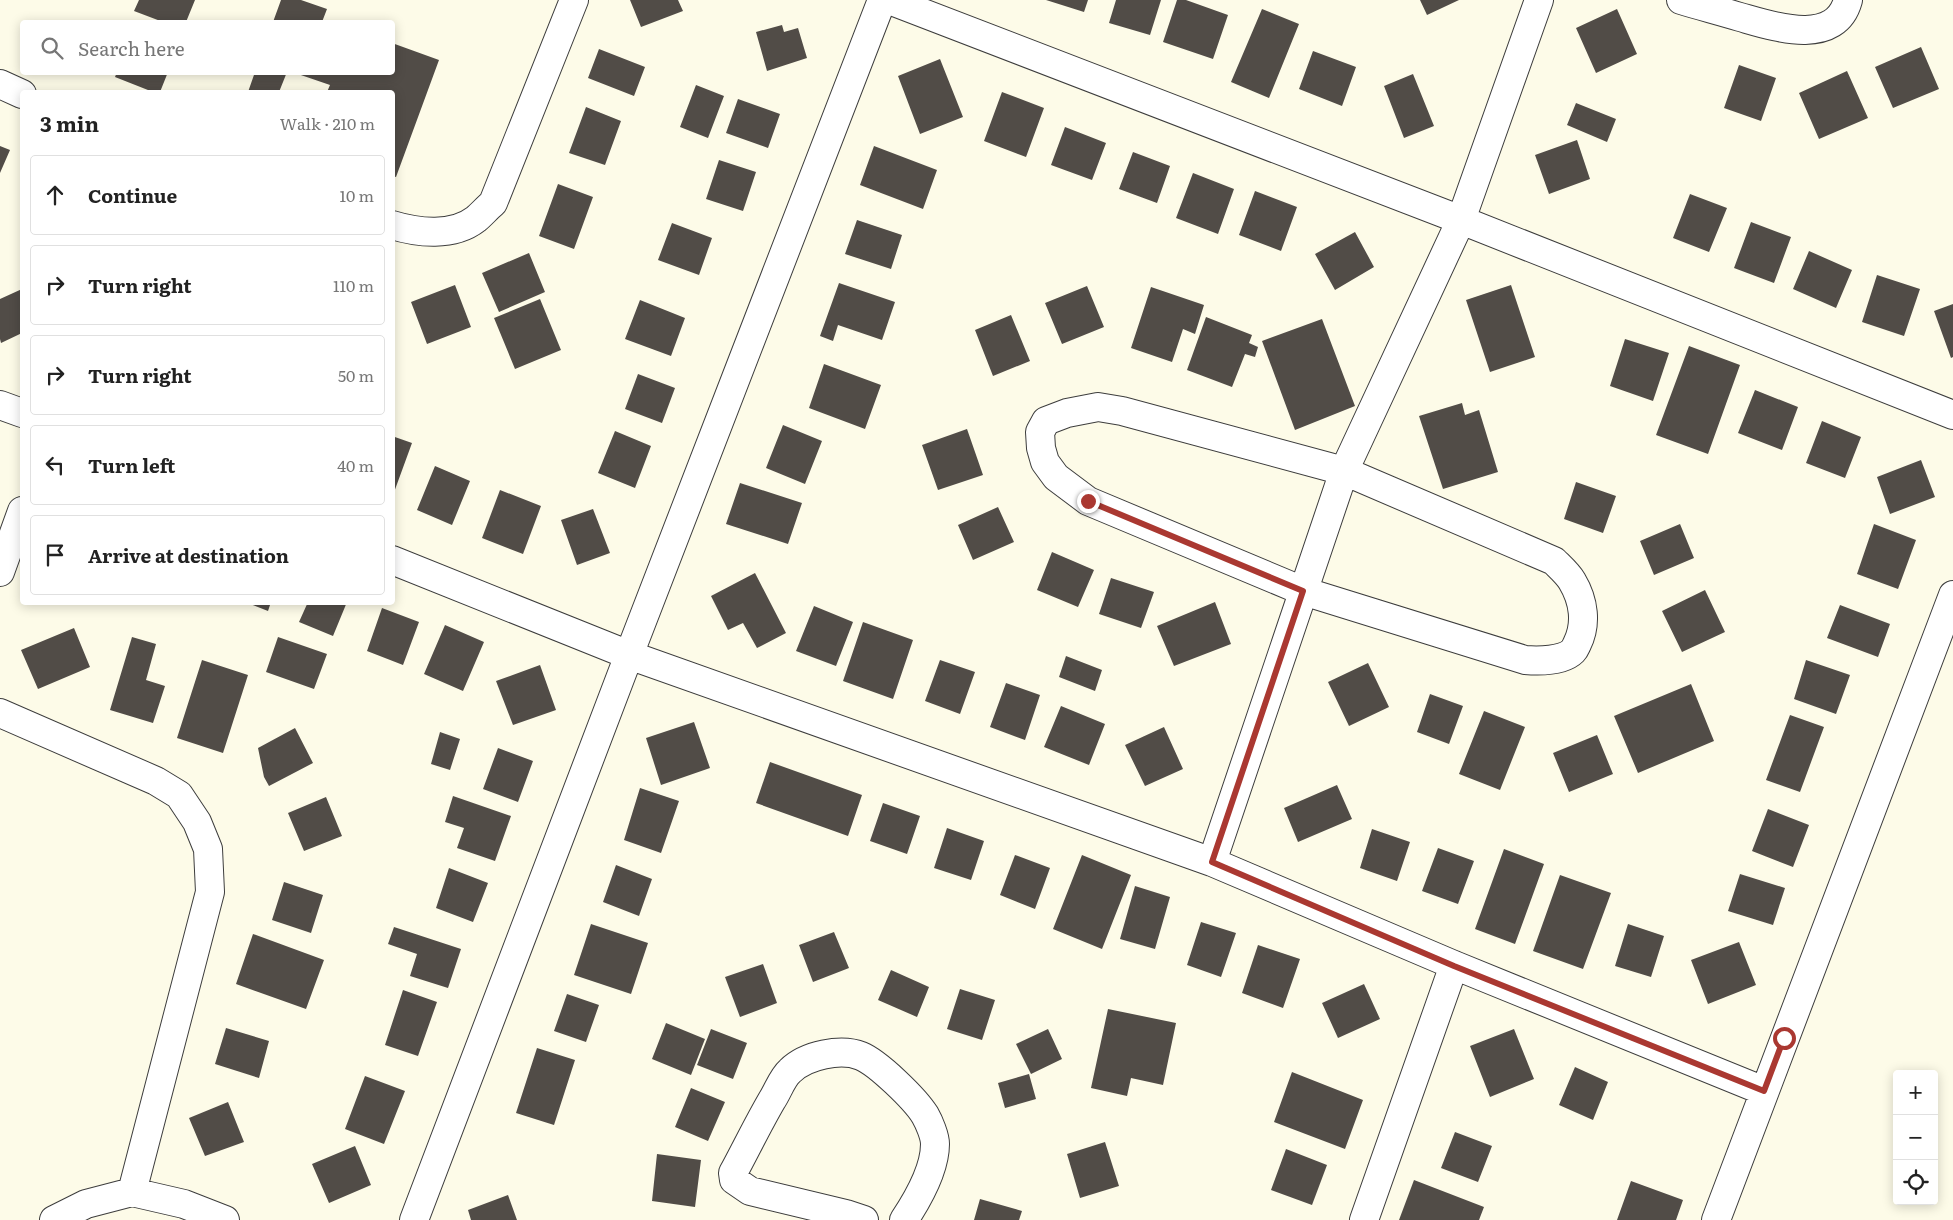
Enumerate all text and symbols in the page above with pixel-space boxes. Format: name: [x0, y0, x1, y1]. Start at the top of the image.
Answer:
search box: [20, 20, 395, 75]
icon: search: [38, 34, 66, 62]
text: Search here: [78, 34, 185, 62]
text: 3 min: [40, 107, 99, 138]
text: Walk · 210 m: [280, 111, 375, 135]
icon: ahead: [41, 181, 69, 209]
text: Continue: [88, 181, 177, 209]
text: 10 m: [340, 183, 374, 207]
icon: right: [41, 271, 69, 299]
text: Turn right: [88, 271, 192, 299]
text: 110 m: [333, 273, 374, 297]
icon: right: [41, 361, 69, 389]
text: Turn right: [88, 361, 192, 389]
text: 50 m: [338, 363, 374, 387]
icon: left: [41, 451, 69, 479]
text: Turn left: [88, 451, 175, 479]
text: 40 m: [337, 453, 374, 477]
route end: [1077, 490, 1100, 513]
icon: arrive: [41, 541, 69, 569]
text: Arrive at destination: [88, 541, 289, 569]
route start: [1773, 1027, 1796, 1050]
map controls: [1893, 1070, 1938, 1205]
button: +: [1893, 1070, 1938, 1115]
button: −: [1893, 1115, 1938, 1160]
button: locate: [1893, 1160, 1938, 1205]

